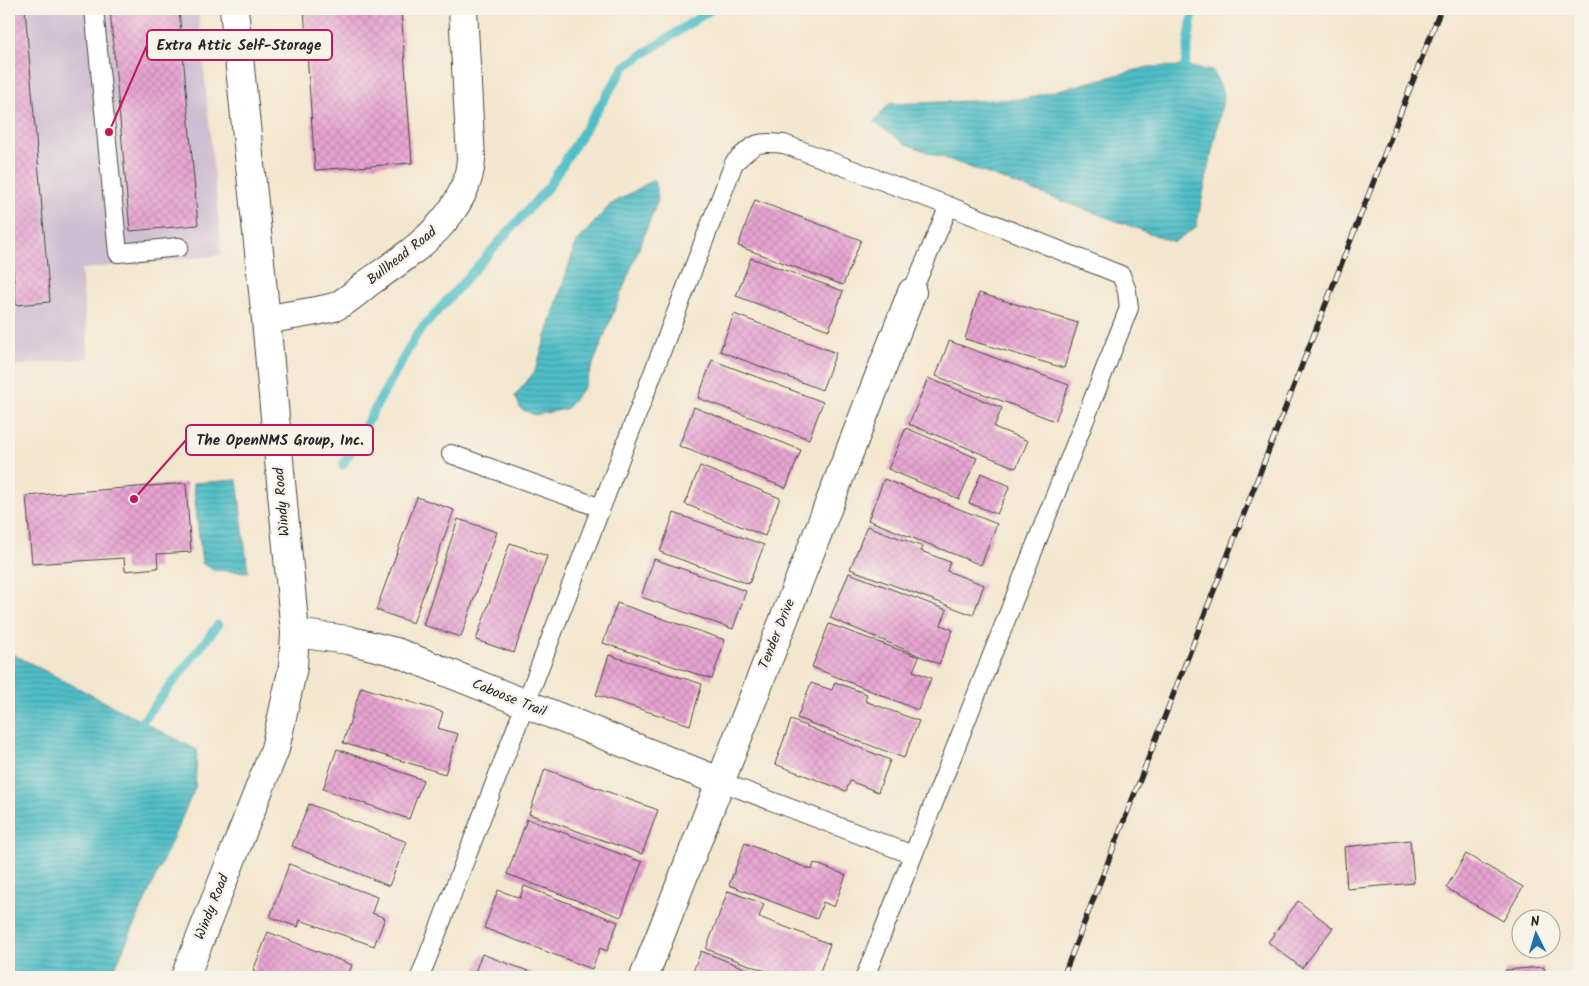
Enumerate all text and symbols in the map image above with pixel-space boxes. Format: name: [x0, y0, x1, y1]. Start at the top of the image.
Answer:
callout: Extra Attic Self-Storage: [147, 30, 332, 60]
text: Extra Attic Self-Storage: [157, 34, 322, 58]
street label: Bullhead Road: [362, 221, 442, 290]
callout: The OpenNMS Group, Inc.: [186, 425, 373, 455]
text: The OpenNMS Group, Inc.: [196, 429, 364, 453]
street label: Windy Road: [268, 466, 296, 537]
street label: Tender Drive: [753, 595, 801, 672]
street label: Caboose Trail: [469, 673, 550, 723]
street label: Windy Road: [189, 870, 235, 943]
north arrow: [1512, 908, 1562, 958]
text: N: [1530, 911, 1540, 933]

